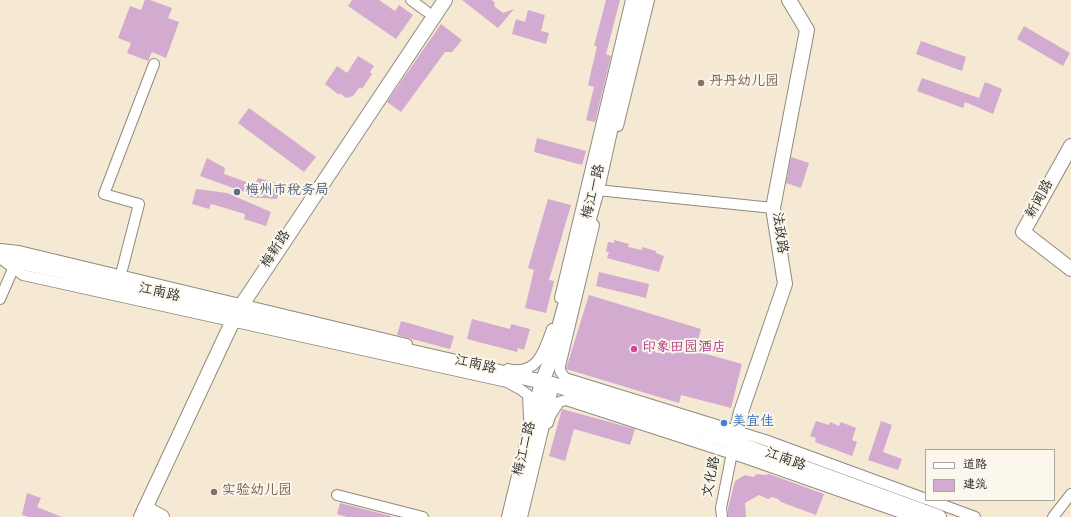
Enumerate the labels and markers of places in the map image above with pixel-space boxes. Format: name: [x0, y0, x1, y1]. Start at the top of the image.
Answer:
place label: 丹丹幼儿园: [709, 75, 779, 91]
marker: 丹丹幼儿园: [696, 78, 706, 88]
place label: 梅州市税务局: [245, 184, 329, 200]
marker: 梅州市税务局: [232, 187, 242, 197]
place label: 印象田园酒店: [642, 341, 726, 357]
marker: 印象田园酒店: [629, 344, 639, 354]
place label: 美宜佳: [732, 415, 774, 431]
marker: 美宜佳: [719, 418, 729, 428]
place label: 实验幼儿园: [222, 484, 292, 500]
marker: 实验幼儿园: [209, 487, 219, 497]

